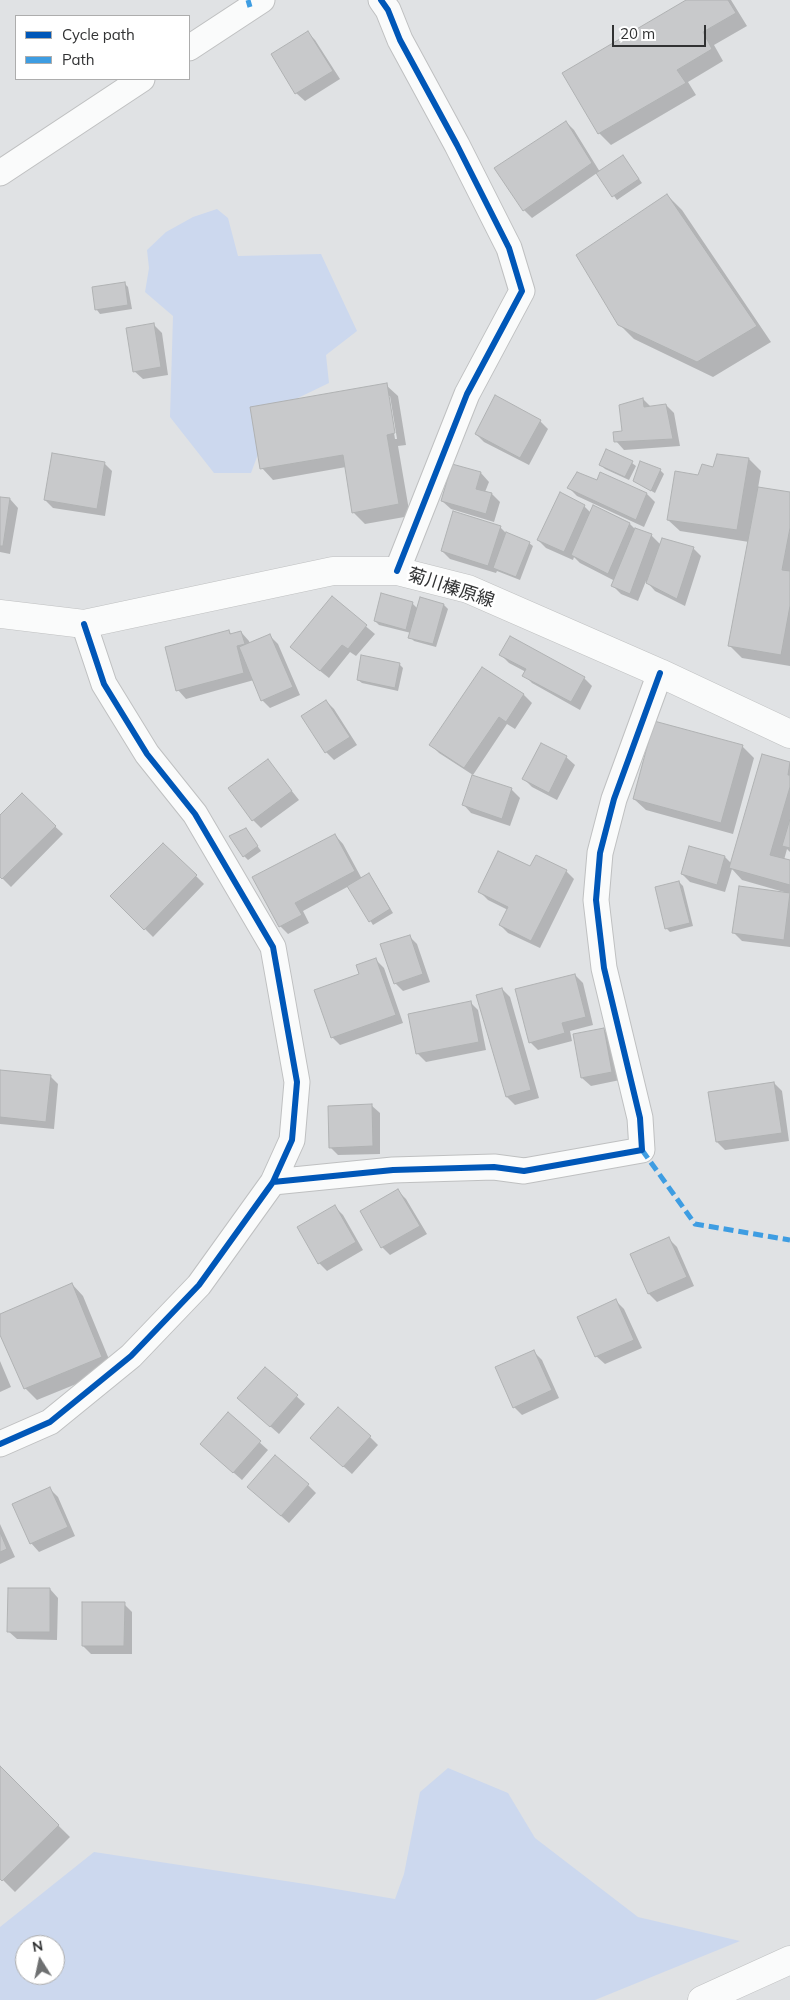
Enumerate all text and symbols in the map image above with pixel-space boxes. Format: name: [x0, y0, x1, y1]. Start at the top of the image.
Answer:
legend: [15, 15, 190, 80]
scale bar: [615, 15, 709, 47]
text: 20 m: [620, 24, 655, 43]
text: Cycle path: [62, 25, 135, 44]
text: Path: [62, 50, 94, 69]
street label: 菊川榛原線: [405, 564, 497, 612]
north arrow: [15, 1935, 65, 1985]
text: N: [31, 1936, 44, 1956]

